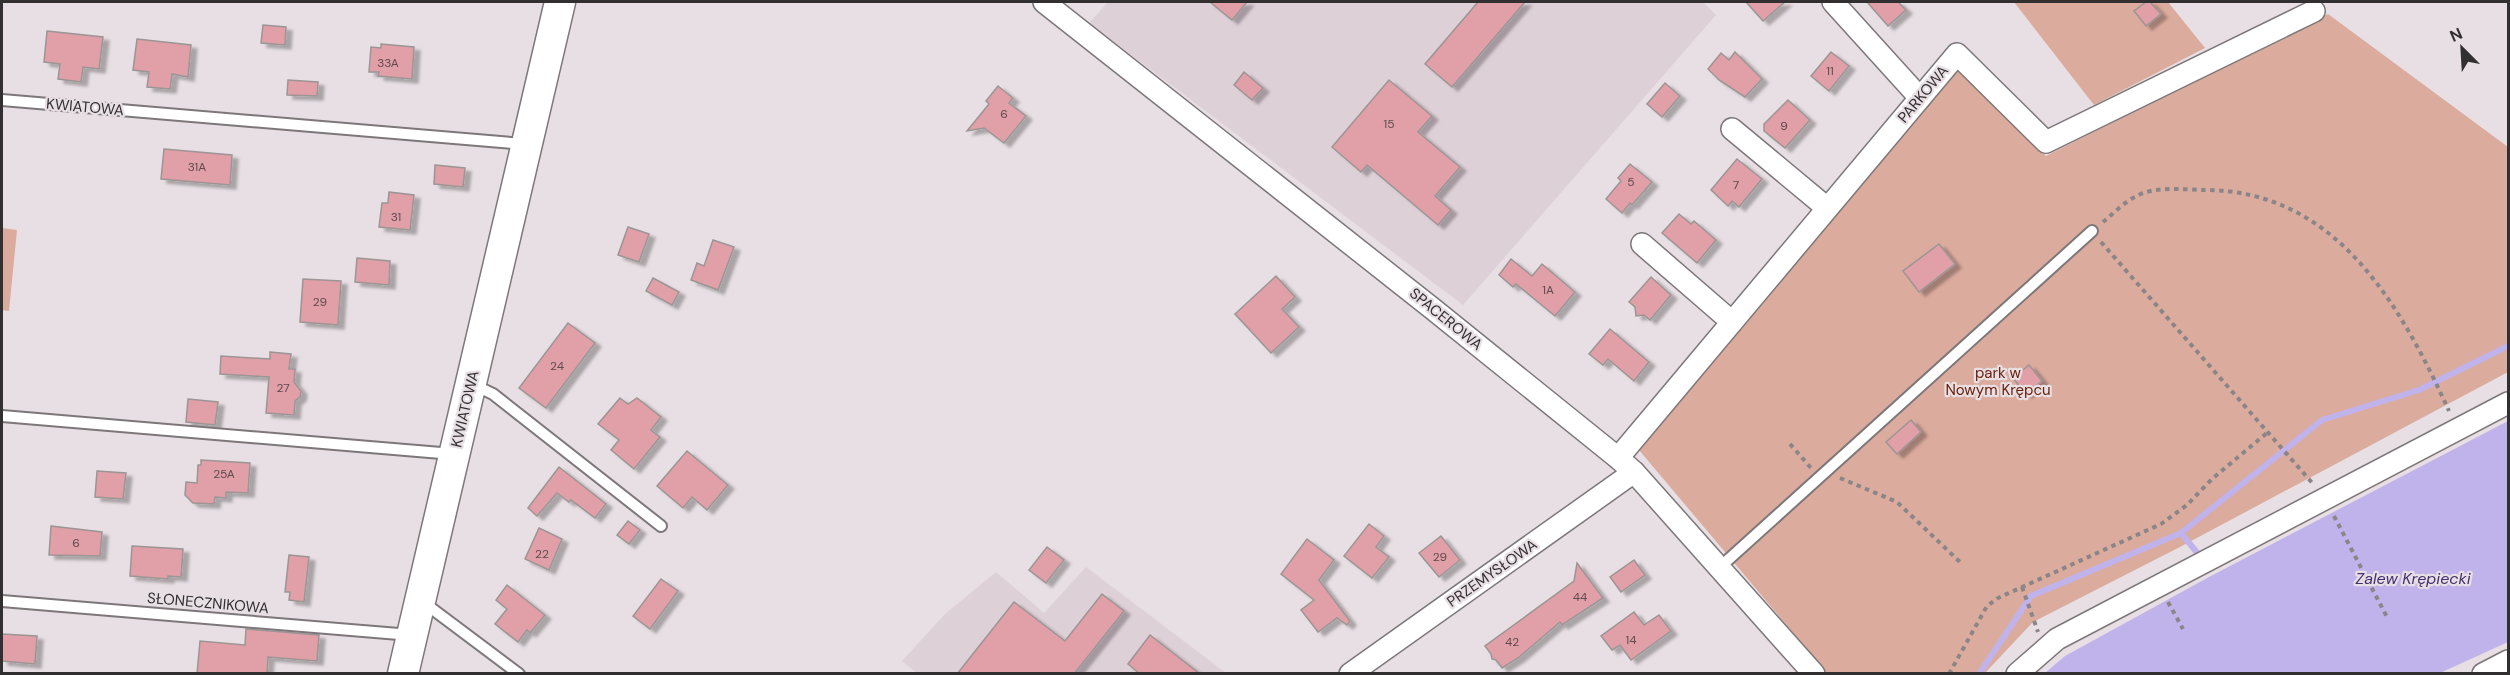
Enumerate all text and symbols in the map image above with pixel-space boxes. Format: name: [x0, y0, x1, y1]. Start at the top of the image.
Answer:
north arrow: [2432, 18, 2492, 78]
text: N: [2447, 23, 2466, 47]
house number: 33A: [377, 55, 399, 71]
street label: PARKOWA: [1893, 61, 1953, 127]
house number: 11: [1826, 63, 1834, 79]
street label: KWIATOWA: [45, 94, 125, 120]
house number: 6: [1000, 106, 1008, 122]
house number: 15: [1383, 116, 1395, 132]
house number: 9: [1780, 118, 1788, 134]
house number: 31A: [188, 159, 206, 175]
house number: 5: [1627, 174, 1635, 190]
house number: 7: [1733, 177, 1739, 193]
house number: 31: [391, 209, 401, 225]
house number: 1A: [1542, 282, 1554, 298]
street label: SPACEROWA: [1405, 283, 1487, 355]
house number: 29: [313, 294, 327, 310]
house number: 24: [550, 358, 564, 374]
park label: park w Nowym Krępcu: [1945, 363, 2051, 400]
street label: KWIATOWA: [446, 369, 484, 449]
house number: 27: [276, 380, 290, 396]
house number: 25A: [213, 466, 235, 482]
house number: 6: [72, 535, 80, 551]
street label: PRZEMYSŁOWA: [1443, 535, 1541, 611]
house number: 22: [535, 546, 549, 562]
house number: 29: [1433, 549, 1447, 565]
water label: Zalew Krępiecki: [2355, 568, 2472, 589]
street label: SŁONECZNIKOWA: [146, 588, 270, 618]
house number: 44: [1573, 589, 1587, 605]
house number: 14: [1625, 632, 1637, 648]
house number: 42: [1505, 634, 1519, 650]

